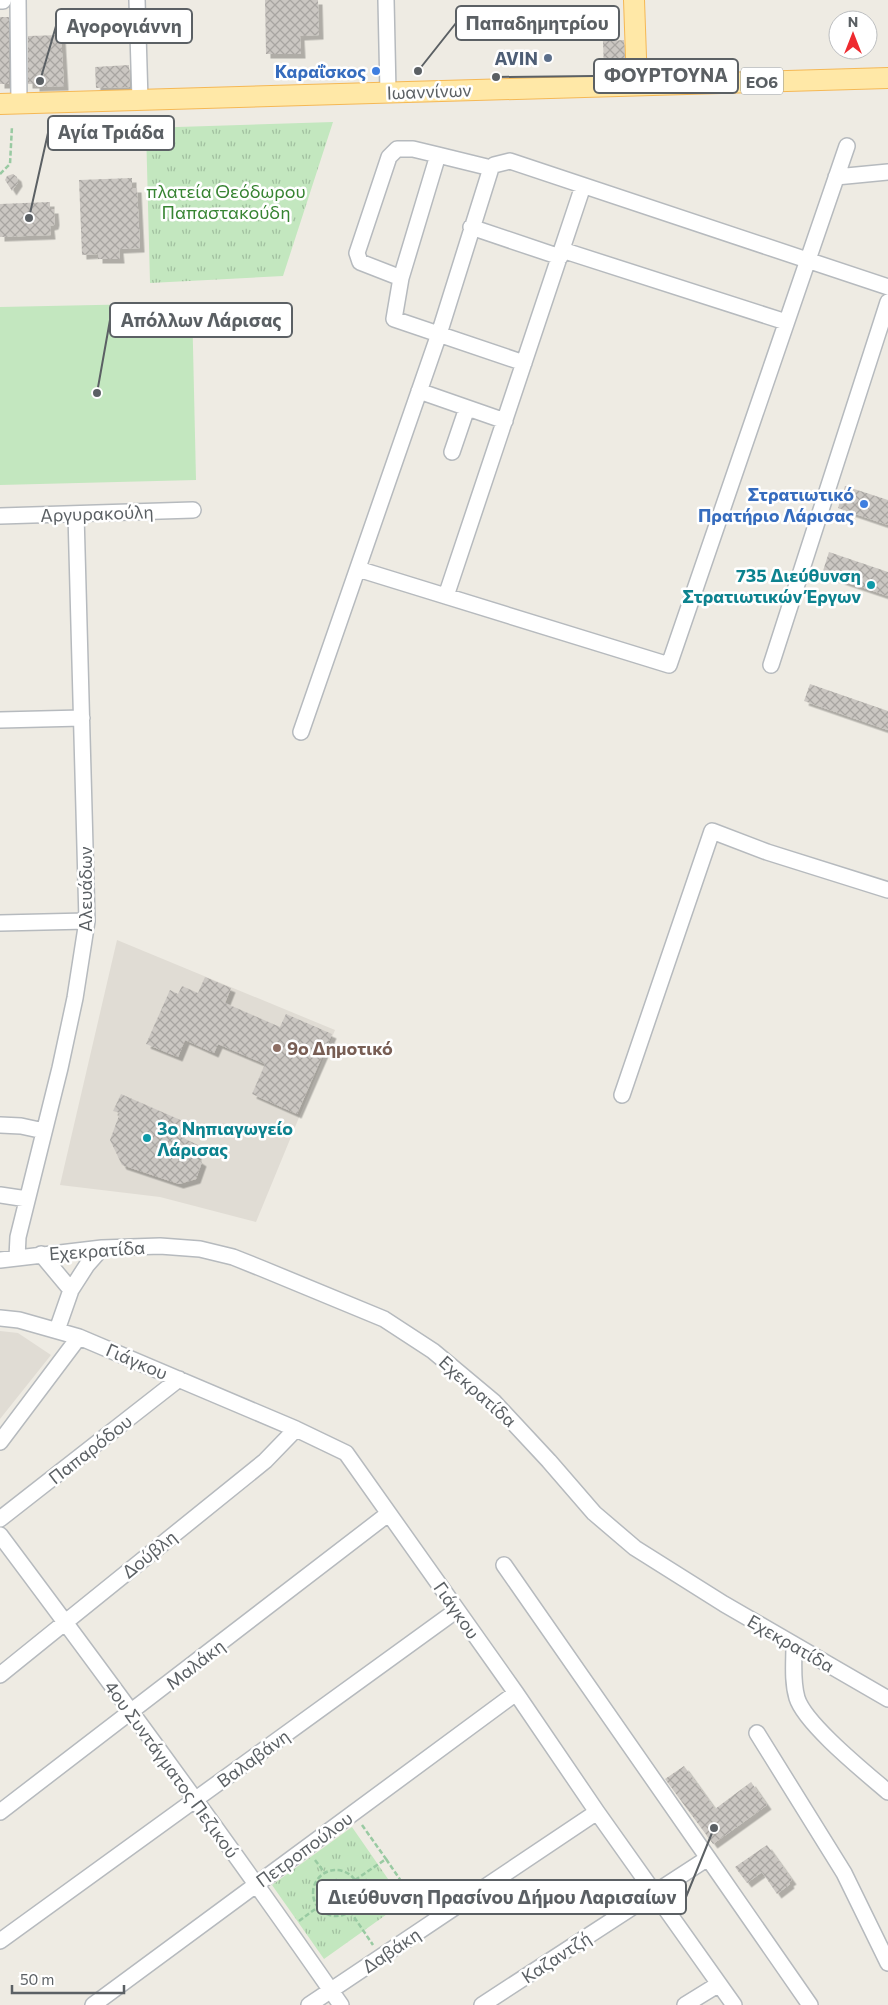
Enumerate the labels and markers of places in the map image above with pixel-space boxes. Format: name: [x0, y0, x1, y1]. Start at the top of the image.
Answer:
callout: Παπαδημητρίου: [456, 6, 619, 40]
callout: Αγορογιάννη: [56, 9, 192, 43]
place label: AVIN: [494, 47, 538, 69]
marker: AVIN: [542, 52, 554, 64]
callout: ΦΟΥΡΤΟΥΝΑ: [594, 59, 738, 93]
place label: Καραΐσκος: [275, 60, 366, 82]
marker: Καραΐσκος: [370, 65, 382, 77]
callout: Αγία Τριάδα: [48, 116, 174, 150]
callout: Απόλλων Λάρισας: [110, 303, 292, 337]
place label: Στρατιωτικό Πρατήριο Λάρισας: [698, 483, 854, 526]
marker: Στρατιωτικό Πρατήριο Λάρισας: [858, 498, 870, 510]
place label: 735 Διεύθυνση Στρατιωτικών Έργων: [682, 564, 861, 607]
marker: 735 Διεύθυνση Στρατιωτικών Έργων: [865, 579, 877, 591]
place label: 9ο Δημοτικό: [287, 1037, 393, 1059]
marker: 9ο Δημοτικό: [271, 1042, 283, 1054]
place label: 3o Νηπιαγωγείο Λάρισας: [157, 1117, 293, 1160]
marker: 3o Νηπιαγωγείο Λάρισας: [141, 1132, 153, 1144]
callout: Διεύθυνση Πρασίνου Δήμου Λαρισαίων: [317, 1880, 686, 1914]

